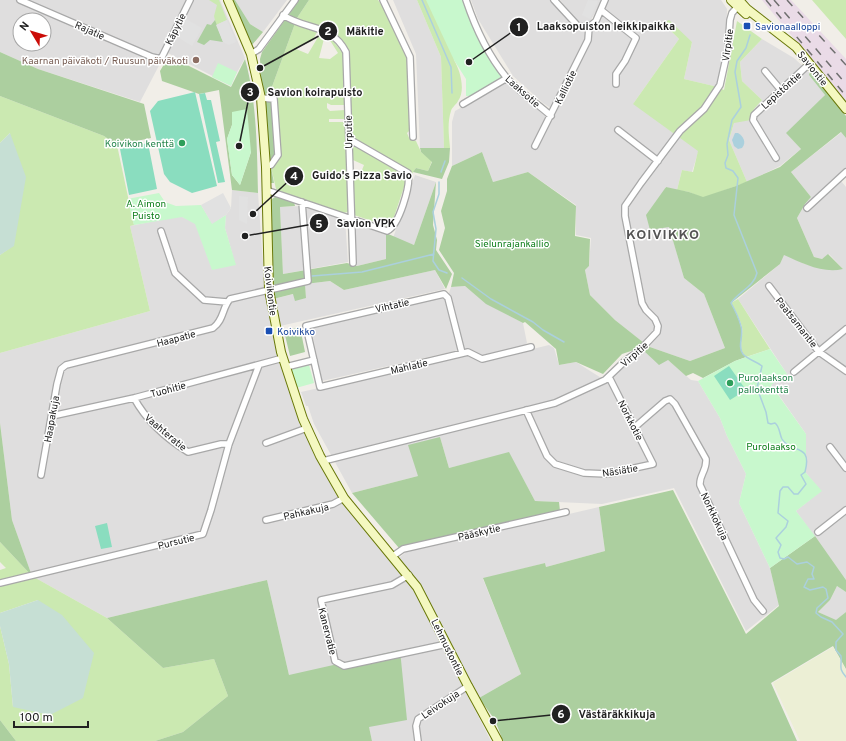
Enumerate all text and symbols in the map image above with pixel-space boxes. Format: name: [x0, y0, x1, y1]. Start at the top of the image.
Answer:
street label: Käpytie: [163, 11, 190, 48]
north arrow: [12, 12, 52, 52]
callout: Laaksopuiston leikkipaikka: [509, 15, 684, 38]
text: N: [17, 19, 33, 34]
street label: Rajatie: [72, 19, 106, 44]
callout: Mäkitie: [318, 20, 391, 43]
text: 1: [517, 20, 521, 36]
text: Laaksopuiston leikkipaikka: [537, 20, 675, 34]
marker: Savionaalloppi: [742, 21, 752, 31]
place label: Savionaalloppi: [755, 21, 820, 34]
text: 2: [324, 24, 332, 40]
text: Mäkitie: [346, 25, 384, 39]
street label: Virpitie: [720, 28, 737, 62]
street label: Saviontie: [794, 49, 830, 89]
place label: Kaarnan päiväkoti / Ruusun päiväkoti: [22, 55, 188, 68]
marker: Kaarnan päiväkoti / Ruusun päiväkoti: [191, 55, 201, 65]
street label: Kalliotie: [553, 68, 580, 107]
street label: Lepistöntie: [759, 69, 805, 113]
street label: Laaksotie: [502, 73, 542, 111]
callout: Savion koirapuisto: [240, 80, 371, 103]
text: 3: [246, 85, 254, 101]
text: Savion koirapuisto: [267, 86, 363, 100]
street label: Urputie: [343, 115, 356, 149]
place label: Koivikon kenttä: [105, 138, 174, 151]
marker: Koivikon kenttä: [177, 138, 187, 148]
callout: Guido's Pizza Savio: [284, 164, 419, 187]
text: 4: [290, 169, 298, 185]
text: Guido's Pizza Savio: [312, 169, 412, 183]
park label: A. Aimon Puisto: [126, 198, 166, 223]
callout: Savion VPK: [309, 212, 404, 235]
text: 5: [315, 217, 323, 233]
text: Savion VPK: [336, 217, 396, 231]
district label: KOIVIKKO: [626, 227, 700, 244]
park label: Sielunrajankallio: [475, 238, 550, 251]
street label: Koivikontie: [260, 266, 279, 317]
street label: Paatsamantie: [772, 295, 820, 351]
street label: Vihtatie: [374, 296, 411, 317]
marker: Koivikko: [264, 326, 274, 336]
place label: Koivikko: [277, 326, 315, 339]
street label: Haapatie: [155, 328, 197, 351]
street label: Virpitie: [618, 340, 652, 371]
street label: Mahlatie: [389, 357, 429, 378]
place label: Purolaakson pallokenttä: [738, 372, 793, 397]
marker: Purolaakson pallokenttä: [725, 378, 735, 388]
street label: Tuohitie: [149, 379, 188, 401]
street label: Haapakuja: [42, 395, 63, 444]
street label: Norkkotie: [614, 398, 645, 443]
street label: Vaahteratie: [141, 412, 189, 455]
park label: Purolaakso: [746, 441, 796, 454]
street label: Näsiätie: [601, 462, 639, 481]
street label: Norkkokuja: [697, 491, 730, 543]
street label: Pahkakuja: [282, 501, 330, 524]
street label: Pääskytie: [457, 522, 502, 545]
street label: Pursutie: [157, 532, 196, 553]
street label: Kanervatie: [314, 606, 339, 657]
street label: Lehmustontie: [427, 617, 466, 678]
street label: Leivokuja: [419, 688, 462, 723]
callout: Västäräkkikuja: [551, 702, 664, 725]
scale bar: [14, 703, 88, 729]
text: 6: [557, 707, 565, 723]
text: Västäräkkikuja: [578, 708, 656, 722]
text: 100 m: [20, 710, 53, 726]

